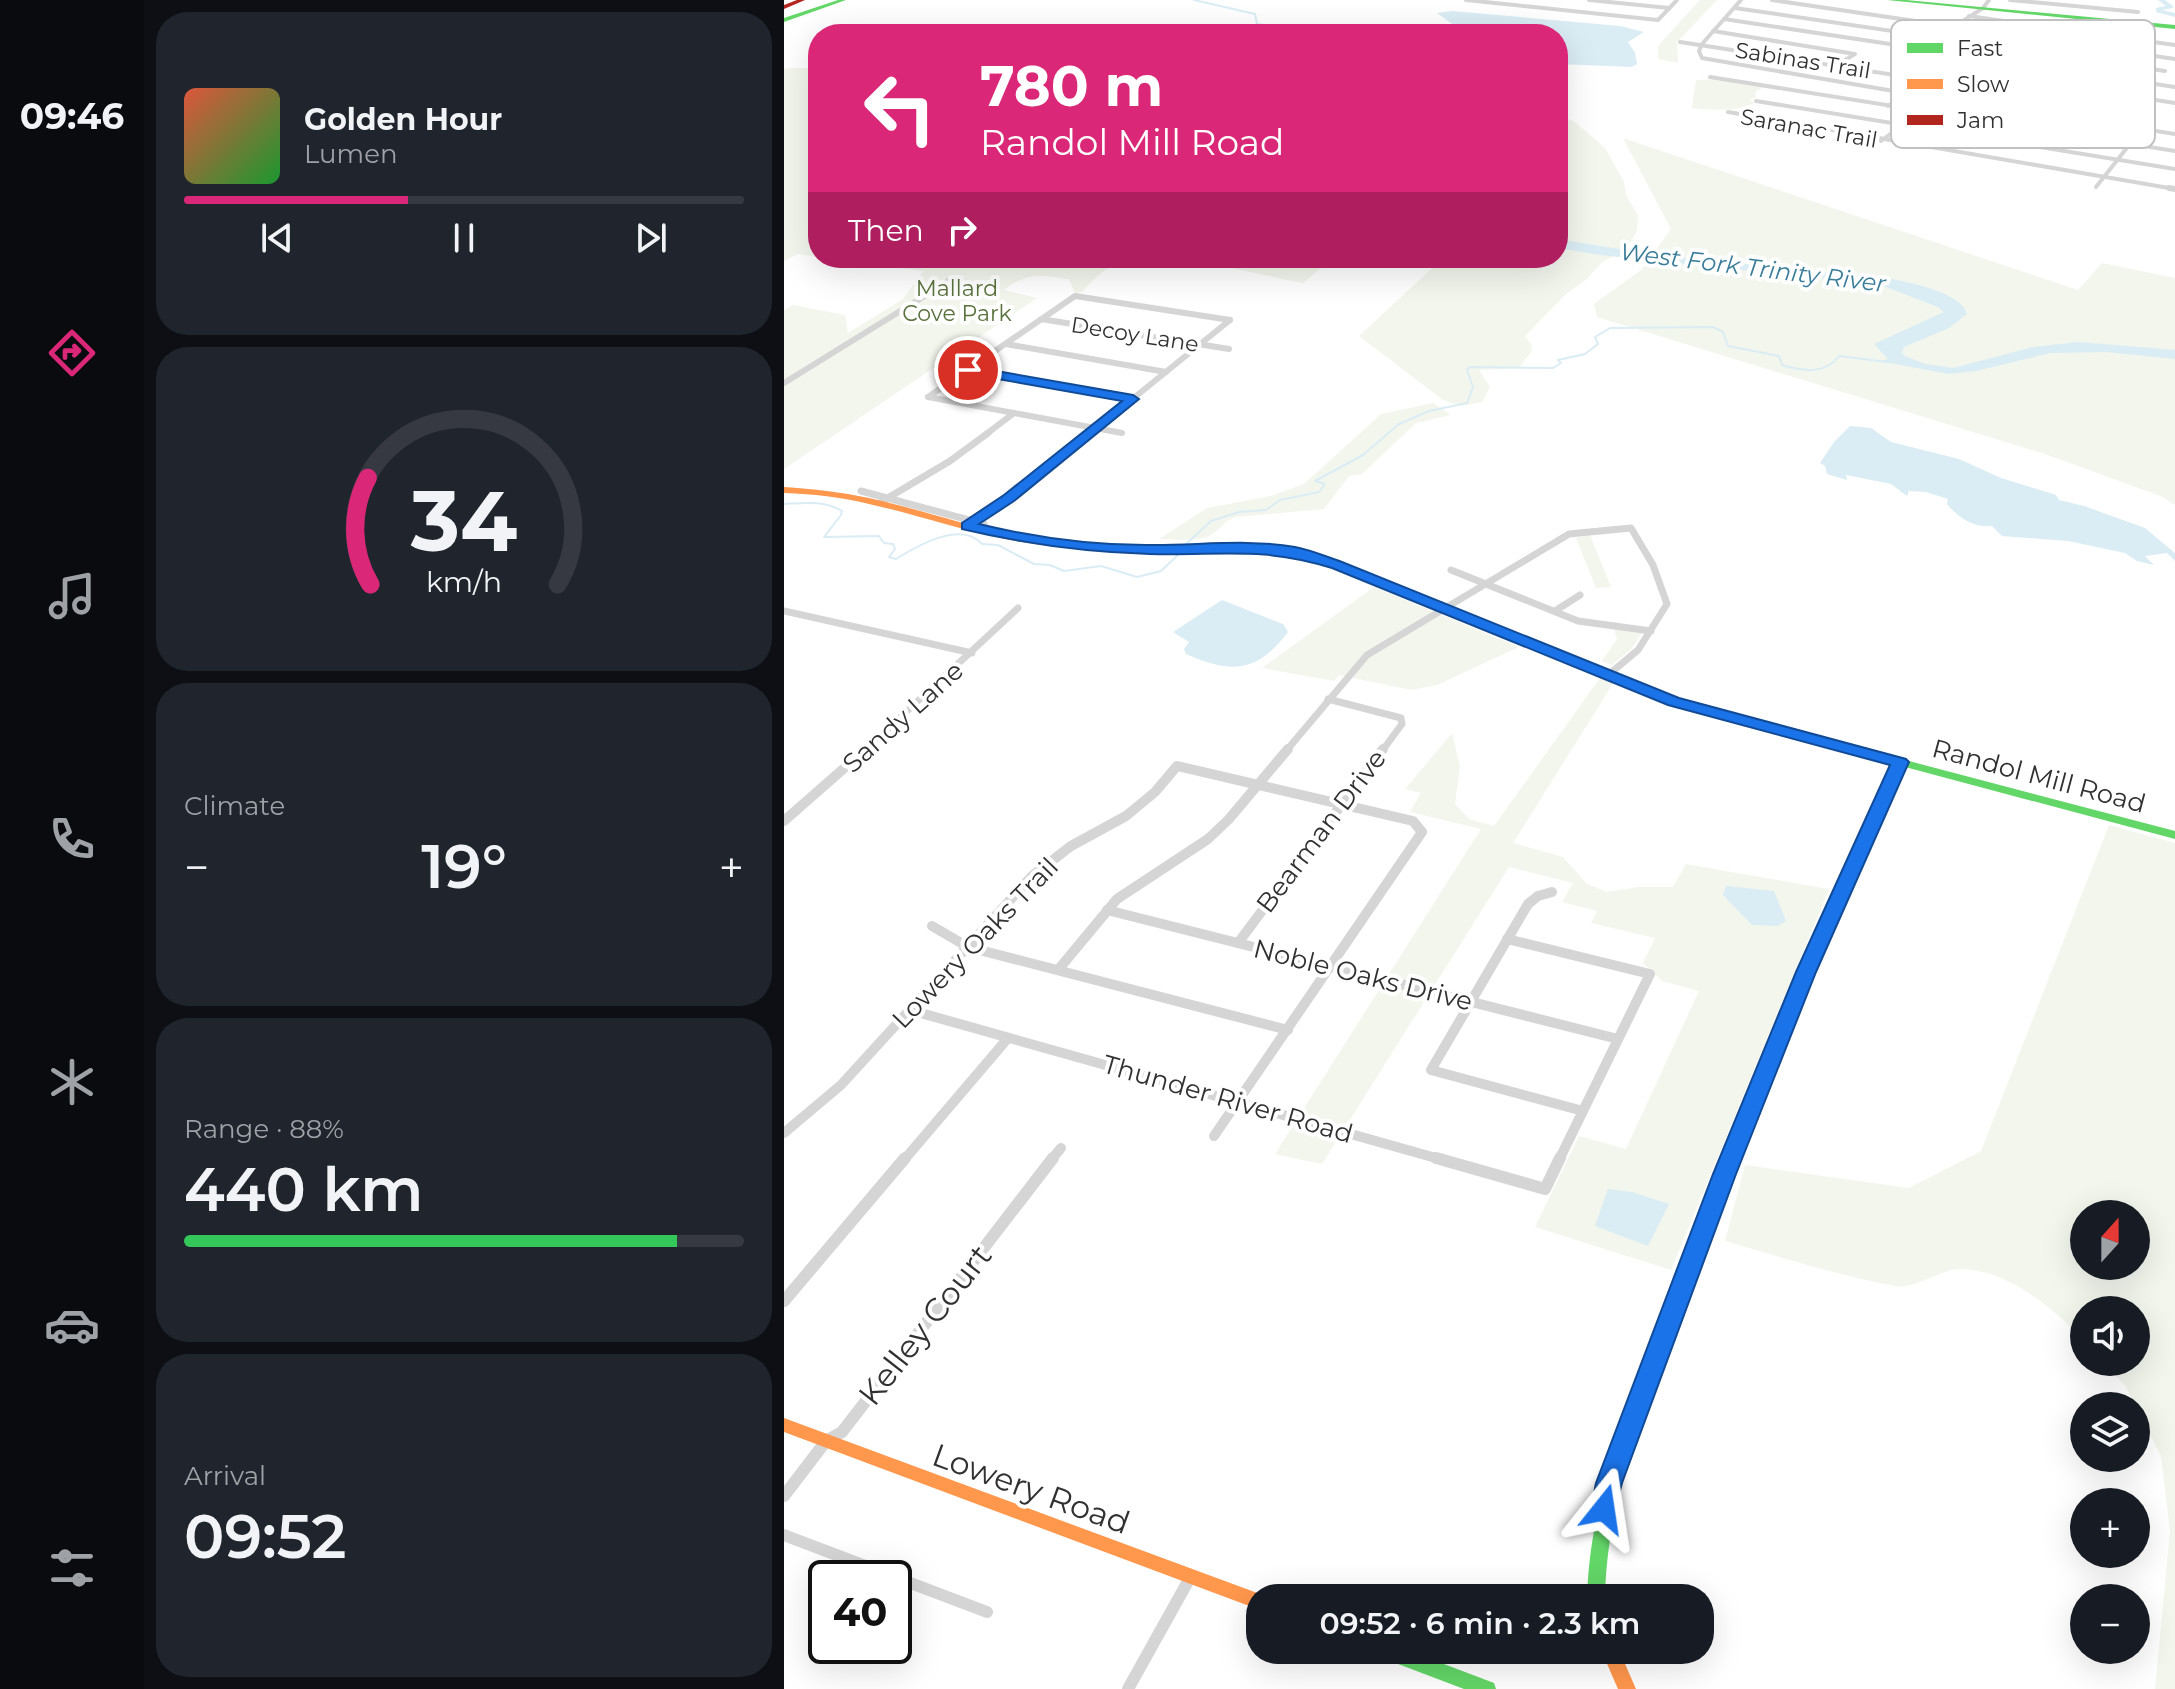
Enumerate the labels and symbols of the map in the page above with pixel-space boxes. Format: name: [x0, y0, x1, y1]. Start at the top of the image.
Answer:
legend: [1891, 20, 2155, 148]
text: Fast: [1957, 35, 2003, 62]
street label: Sabinas Trail: [1733, 36, 1873, 85]
text: Slow: [1957, 71, 2010, 98]
street label: Saranac Trail: [1738, 103, 1879, 154]
text: Jam: [1956, 107, 2004, 134]
water label: West Fork Trinity River: [1618, 237, 1889, 298]
park label: Mallard Cove Park: [902, 275, 1013, 327]
street label: Decoy Lane: [1069, 311, 1201, 358]
pin: [934, 336, 1002, 404]
street label: Sandy Lane: [836, 655, 970, 779]
street label: Randol Mill Road: [1929, 732, 2149, 820]
street label: Bearman Drive: [1249, 743, 1393, 919]
street label: Lowery Oaks Trail: [885, 851, 1065, 1035]
street label: Noble Oaks Drive: [1250, 932, 1476, 1018]
street label: Thunder River Road: [1099, 1048, 1357, 1150]
north arrow: [2070, 1200, 2150, 1280]
street label: Kelley Court: [850, 1237, 999, 1413]
street label: Lowery Road: [927, 1435, 1135, 1542]
position arrow: [1562, 1467, 1646, 1551]
speed limit sign: 40: [808, 1560, 912, 1664]

